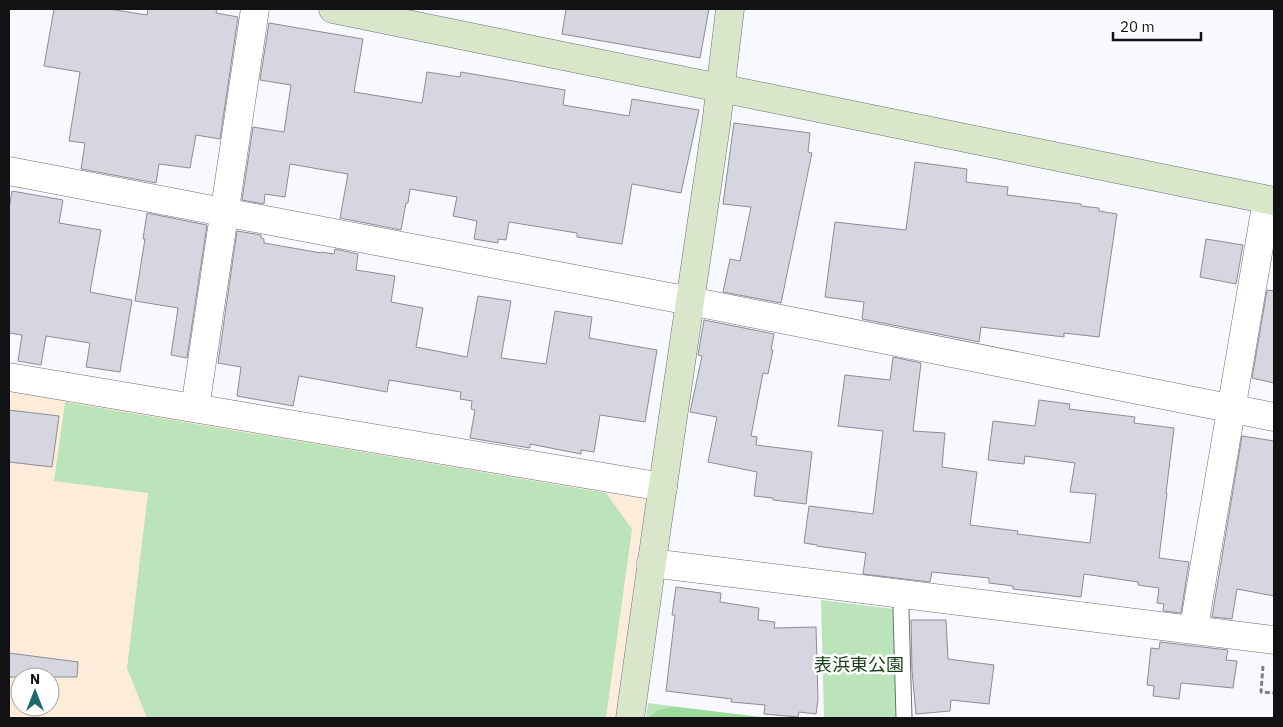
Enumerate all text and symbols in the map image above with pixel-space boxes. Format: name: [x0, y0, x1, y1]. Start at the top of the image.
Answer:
scale bar: [1113, 10, 1200, 42]
text: 20 m: [1120, 17, 1155, 36]
park label: 表浜東公園: [814, 653, 904, 676]
north arrow: [10, 667, 60, 717]
text: N: [30, 670, 40, 688]

